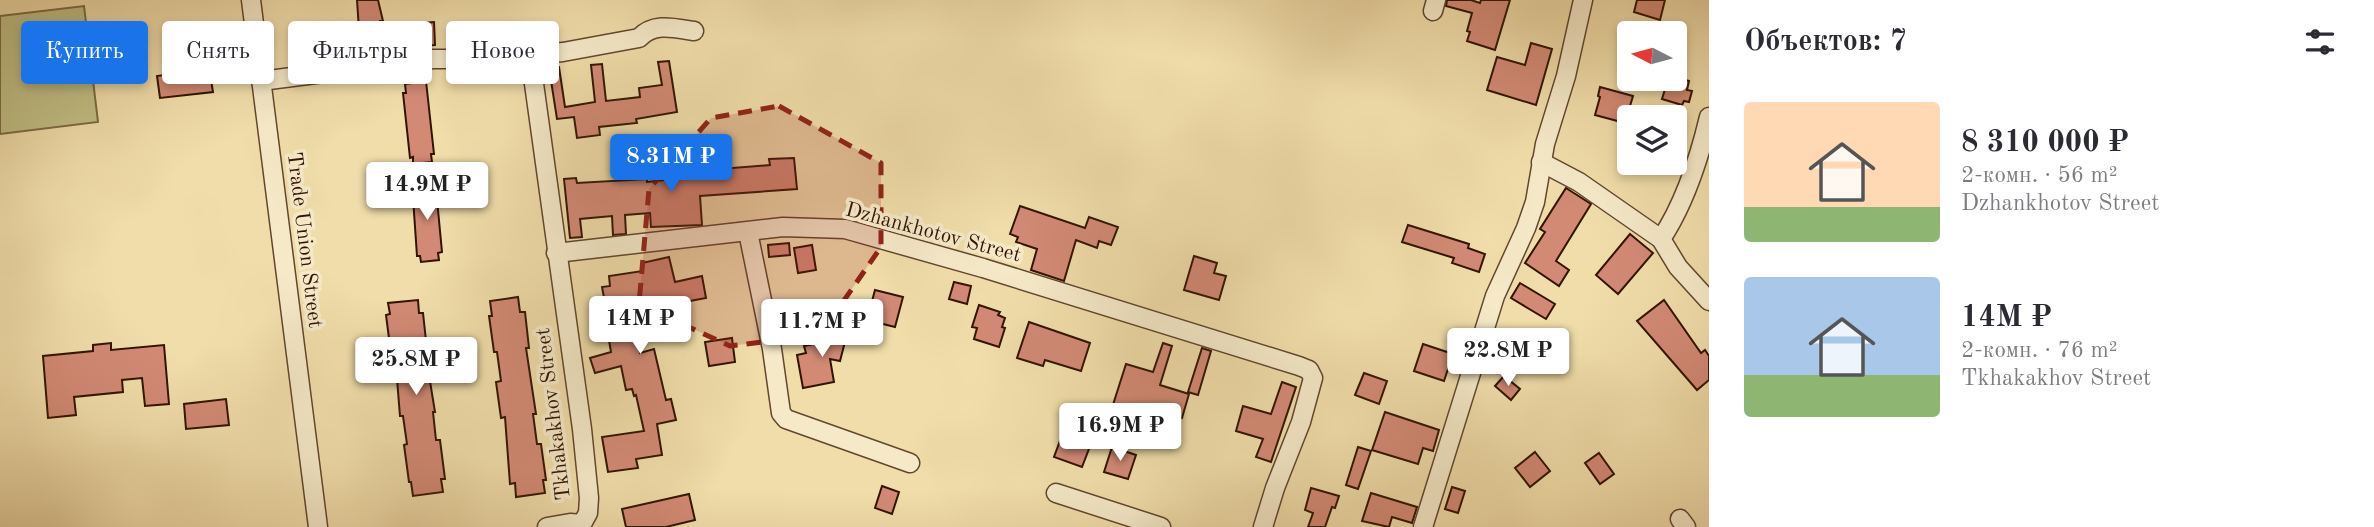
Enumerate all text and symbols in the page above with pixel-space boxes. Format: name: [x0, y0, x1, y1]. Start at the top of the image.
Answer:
chip: Купить: [21, 21, 148, 84]
chip: Снять: [162, 21, 274, 84]
chip: Фильтры: [288, 21, 432, 84]
chip: Новое: [446, 21, 559, 84]
north arrow: [1617, 21, 1687, 91]
map controls: [1617, 21, 1687, 175]
icon: filters: [2301, 23, 2339, 61]
text: Объектов: 7: [1744, 27, 1907, 57]
button: layers: [1617, 105, 1687, 175]
text: 8 310 000 ₽: [1961, 128, 2129, 158]
icon: home: [1800, 130, 1884, 214]
pin: 8.31M ₽: [606, 134, 736, 194]
text: 8.31M ₽: [626, 145, 716, 168]
street label: Trade Union Street: [283, 151, 325, 329]
pin: 14.9M ₽: [362, 162, 492, 222]
text: 2-комн. · 56 m²: [1961, 164, 2118, 187]
text: 14.9M ₽: [382, 173, 472, 196]
text: Dzhankhotov Street: [1961, 192, 2159, 215]
street label: Dzhankhotov Street: [843, 199, 1023, 267]
pin: 14M ₽: [591, 296, 689, 356]
pin: 11.7M ₽: [757, 300, 887, 359]
text: 14M ₽: [1961, 303, 2052, 333]
icon: home: [1800, 305, 1884, 389]
text: 14M ₽: [605, 307, 675, 330]
text: 11.7M ₽: [777, 310, 867, 333]
street label: Tkhakakhov Street: [533, 327, 575, 501]
pin: 22.8M ₽: [1443, 328, 1573, 388]
pin: 25.8M ₽: [351, 338, 481, 397]
text: 22.8M ₽: [1463, 339, 1553, 362]
text: 2-комн. · 76 m²: [1961, 339, 2118, 362]
text: 25.8M ₽: [371, 348, 461, 371]
text: Tkhakakhov Street: [1961, 367, 2151, 390]
pin: 16.9M ₽: [1055, 404, 1185, 463]
text: 16.9M ₽: [1075, 414, 1165, 437]

